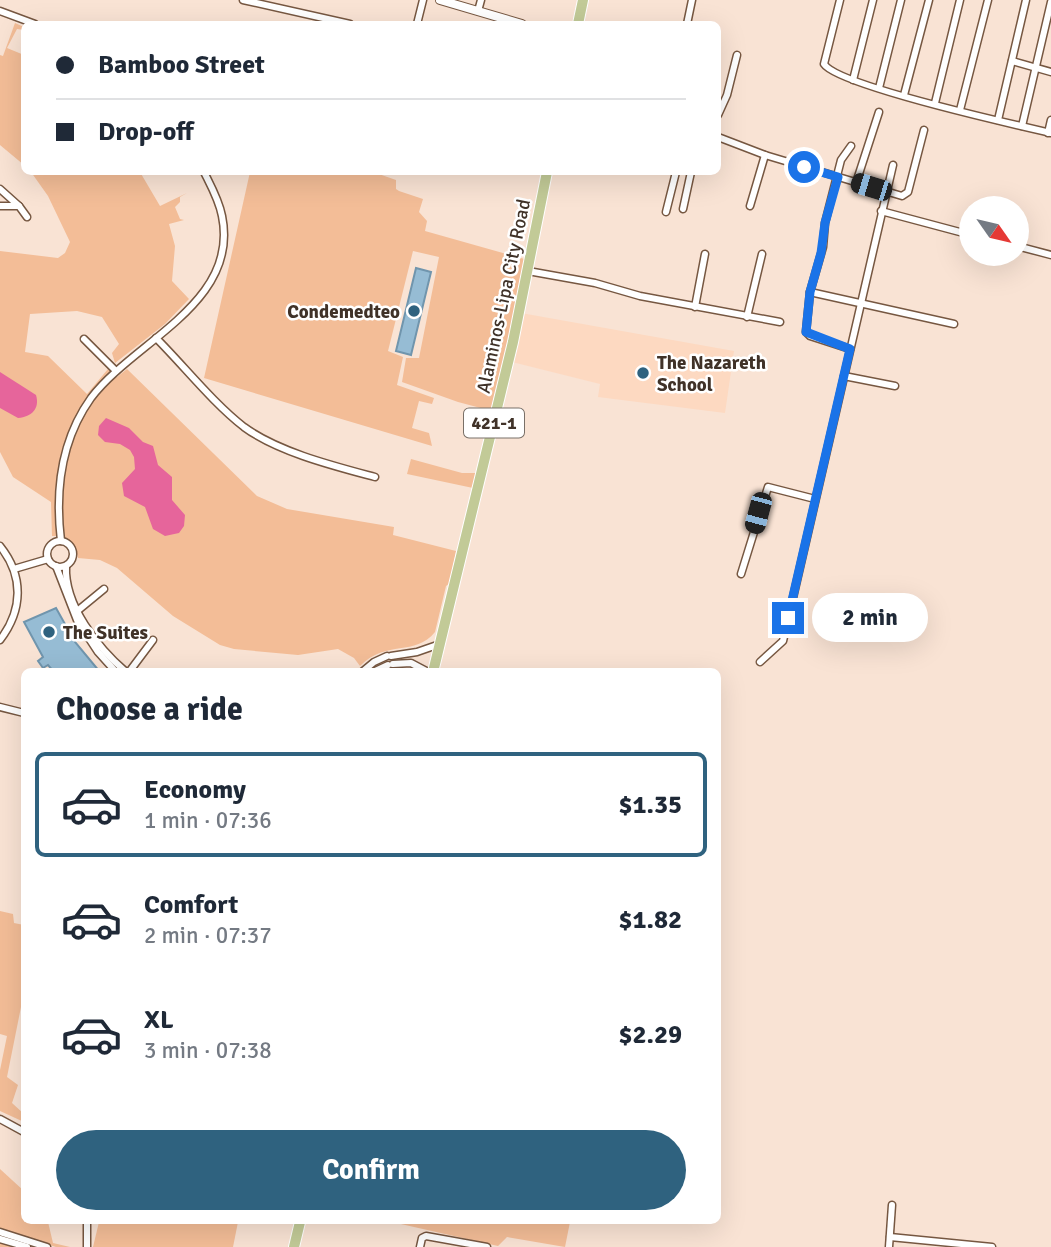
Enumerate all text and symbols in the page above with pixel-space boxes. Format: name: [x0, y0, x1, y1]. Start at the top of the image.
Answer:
text: Bamboo Street: [98, 49, 265, 81]
text: Drop-off: [98, 116, 194, 148]
route start: [788, 151, 820, 183]
car: [848, 171, 895, 203]
north arrow: [959, 196, 1029, 266]
map controls: [959, 196, 1029, 266]
street label: Alaminos-Lipa City Road: [472, 197, 536, 395]
place label: Condemedteo: [287, 300, 400, 324]
marker: Condemedteo: [406, 303, 422, 319]
place label: The Nazareth School: [657, 351, 766, 397]
marker: The Nazareth School: [635, 365, 651, 381]
road number: 421-1: [464, 408, 524, 438]
car: [743, 490, 774, 536]
callout: 2 min: [812, 594, 928, 642]
route end: [772, 602, 804, 634]
text: 2 min: [842, 603, 898, 632]
place label: The Suites: [63, 621, 148, 645]
marker: The Suites: [41, 624, 57, 640]
text: Choose a ride: [56, 690, 243, 729]
icon: car: [60, 773, 123, 836]
text: Economy: [144, 774, 246, 806]
text: $1.35: [618, 789, 682, 821]
text: 1 min · 07:36: [144, 806, 272, 835]
icon: car: [60, 888, 123, 951]
text: Comfort: [144, 889, 238, 921]
text: $1.82: [618, 904, 682, 936]
text: 2 min · 07:37: [144, 921, 272, 950]
icon: car: [60, 1003, 123, 1066]
text: XL: [144, 1004, 174, 1036]
text: $2.29: [618, 1019, 682, 1051]
text: 3 min · 07:38: [144, 1036, 272, 1065]
button: Confirm: [56, 1130, 686, 1210]

